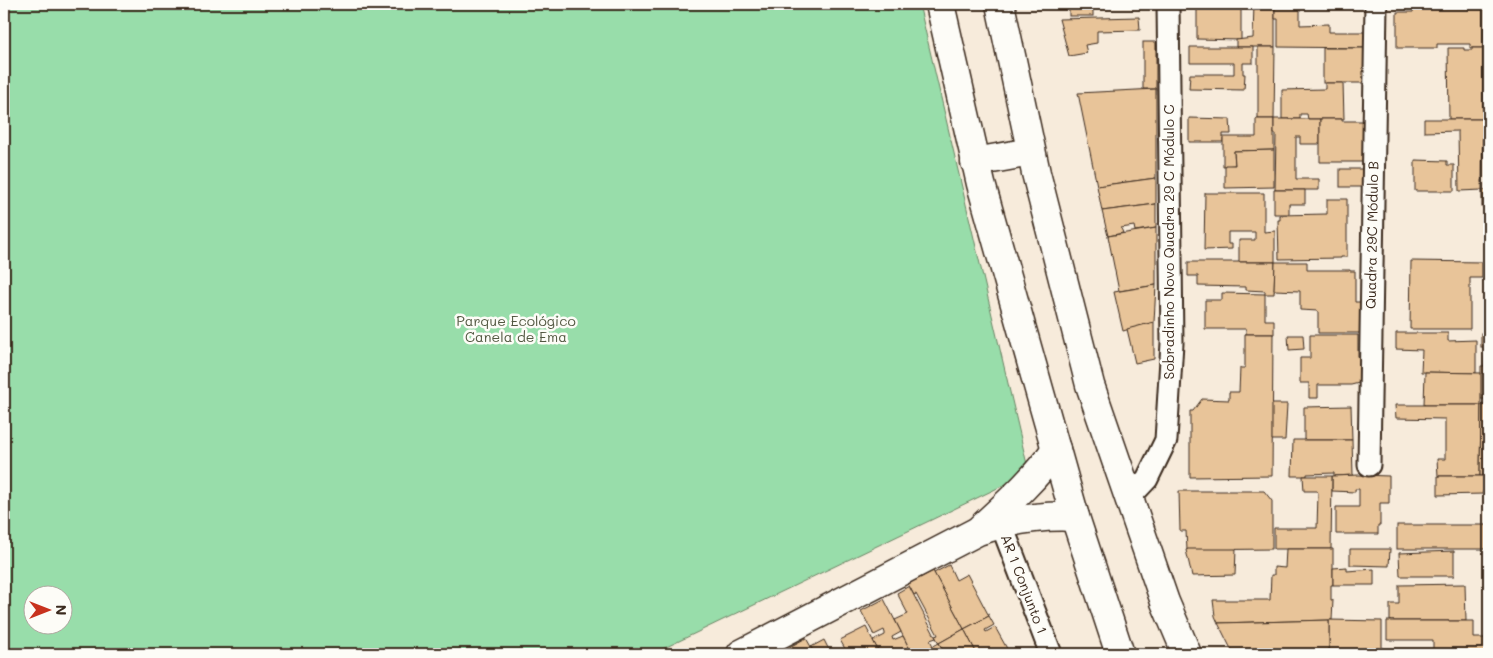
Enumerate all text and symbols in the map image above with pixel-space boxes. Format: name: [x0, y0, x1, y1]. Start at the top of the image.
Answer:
street label: Sobradinho Novo Quadra 29 C Módulo C: [1159, 104, 1178, 380]
street label: Quadra 29C Módulo B: [1361, 161, 1382, 309]
park label: Parque Ecológico Canela de Ema: [456, 311, 576, 346]
street label: AR 1 Conjunto 1: [997, 531, 1052, 636]
north arrow: [22, 586, 72, 636]
text: N: [52, 605, 71, 615]

